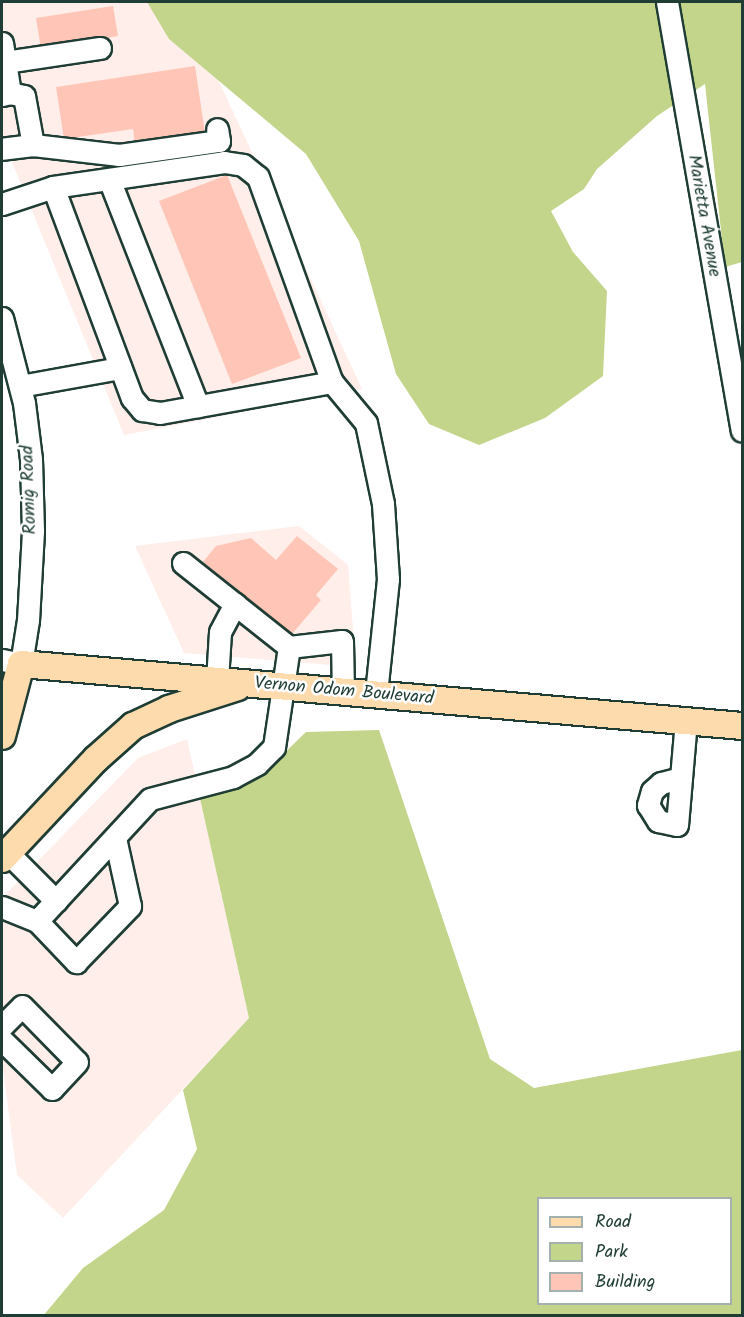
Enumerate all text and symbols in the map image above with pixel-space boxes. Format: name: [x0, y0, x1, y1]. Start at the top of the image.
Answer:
street label: Marietta Avenue: [682, 153, 724, 279]
street label: Romig Road: [18, 445, 42, 535]
street label: Vernon Odom Boulevard: [254, 673, 434, 711]
legend: [537, 1197, 732, 1305]
text: Road: [595, 1208, 631, 1237]
text: Park: [595, 1238, 628, 1267]
text: Building: [595, 1268, 655, 1297]

